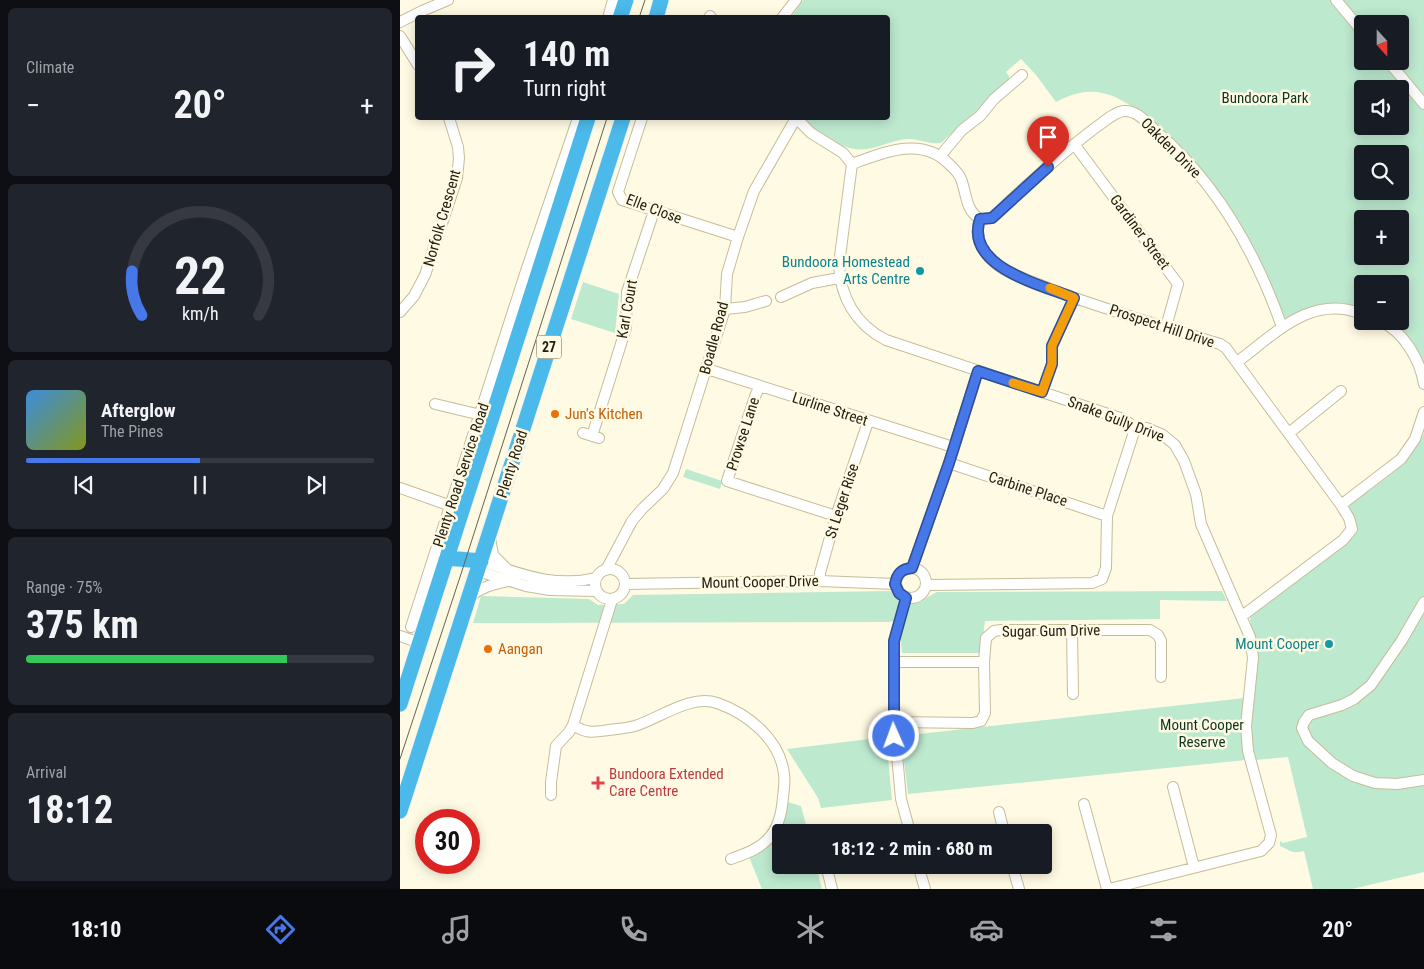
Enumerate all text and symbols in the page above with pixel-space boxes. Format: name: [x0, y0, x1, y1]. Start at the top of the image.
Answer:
north arrow: [1354, 15, 1409, 70]
map controls: [1354, 15, 1409, 330]
text: 140 m: [523, 34, 610, 75]
icon: right: [440, 35, 505, 100]
text: Climate: [26, 58, 74, 77]
text: Turn right: [523, 76, 606, 101]
button: sound: [1354, 80, 1409, 135]
text: 20°: [173, 83, 227, 127]
text: −: [26, 89, 40, 122]
text: +: [360, 89, 374, 122]
park label: Bundoora Park: [1222, 89, 1309, 107]
street label: Oakden Drive: [1137, 114, 1205, 182]
pin: [1027, 116, 1069, 167]
icon: arrive: [1034, 123, 1062, 151]
button: search: [1354, 145, 1409, 200]
street label: Norfolk Crescent: [420, 168, 464, 268]
street label: Elle Close: [624, 190, 684, 228]
street label: Gardiner Street: [1106, 191, 1174, 273]
button: +: [1354, 210, 1409, 265]
text: 22: [174, 246, 226, 307]
place label: Bundoora Homestead Arts Centre: [782, 253, 910, 288]
marker: Bundoora Homestead Arts Centre: [914, 265, 926, 277]
button: −: [1354, 275, 1409, 330]
street label: Karl Court: [613, 278, 641, 340]
street label: Boadle Road: [696, 300, 732, 376]
street label: Prospect Hill Drive: [1107, 301, 1217, 351]
text: km/h: [182, 303, 218, 324]
road number: 27: [536, 336, 562, 358]
street label: Lurline Street: [790, 388, 870, 430]
street label: Snake Gully Drive: [1065, 392, 1167, 446]
street label: Prowse Lane: [723, 395, 763, 473]
text: Afterglow: [101, 399, 175, 422]
street label: Plenty Road Service Road: [429, 401, 493, 549]
place label: Jun's Kitchen: [565, 405, 643, 423]
marker: Jun's Kitchen: [549, 408, 561, 420]
text: The Pines: [101, 422, 163, 441]
street label: Plenty Road: [493, 428, 531, 500]
street label: St Leger Rise: [821, 461, 863, 541]
street label: Carbine Place: [986, 468, 1070, 510]
icon: previous: [70, 471, 98, 499]
icon: pause: [186, 471, 214, 499]
icon: next: [302, 471, 330, 499]
street label: Mount Cooper Drive: [701, 572, 819, 592]
text: Range · 75%: [26, 578, 102, 597]
text: 375 km: [26, 603, 139, 647]
street label: Sugar Gum Drive: [1002, 621, 1100, 641]
place label: Mount Cooper: [1235, 635, 1319, 653]
marker: Mount Cooper: [1323, 638, 1335, 650]
place label: Aangan: [498, 640, 543, 658]
marker: Aangan: [482, 643, 494, 655]
position arrow: [867, 709, 919, 761]
park label: Mount Cooper Reserve: [1160, 716, 1244, 751]
text: Arrival: [26, 763, 67, 782]
place label: Bundoora Extended Care Centre: [609, 765, 724, 800]
marker: Bundoora Extended Care Centre: [591, 776, 605, 790]
text: 18:12: [26, 788, 113, 832]
speed limit sign: 30: [415, 809, 480, 874]
text: 18:12 · 2 min · 680 m: [831, 837, 993, 860]
icon: directions: [263, 912, 298, 947]
icon: music: [439, 912, 474, 947]
icon: phone: [616, 912, 651, 947]
icon: climate: [793, 912, 828, 947]
icon: car: [969, 912, 1004, 947]
icon: filters: [1146, 912, 1181, 947]
text: 18:10: [71, 917, 121, 942]
text: 20°: [1322, 917, 1353, 942]

